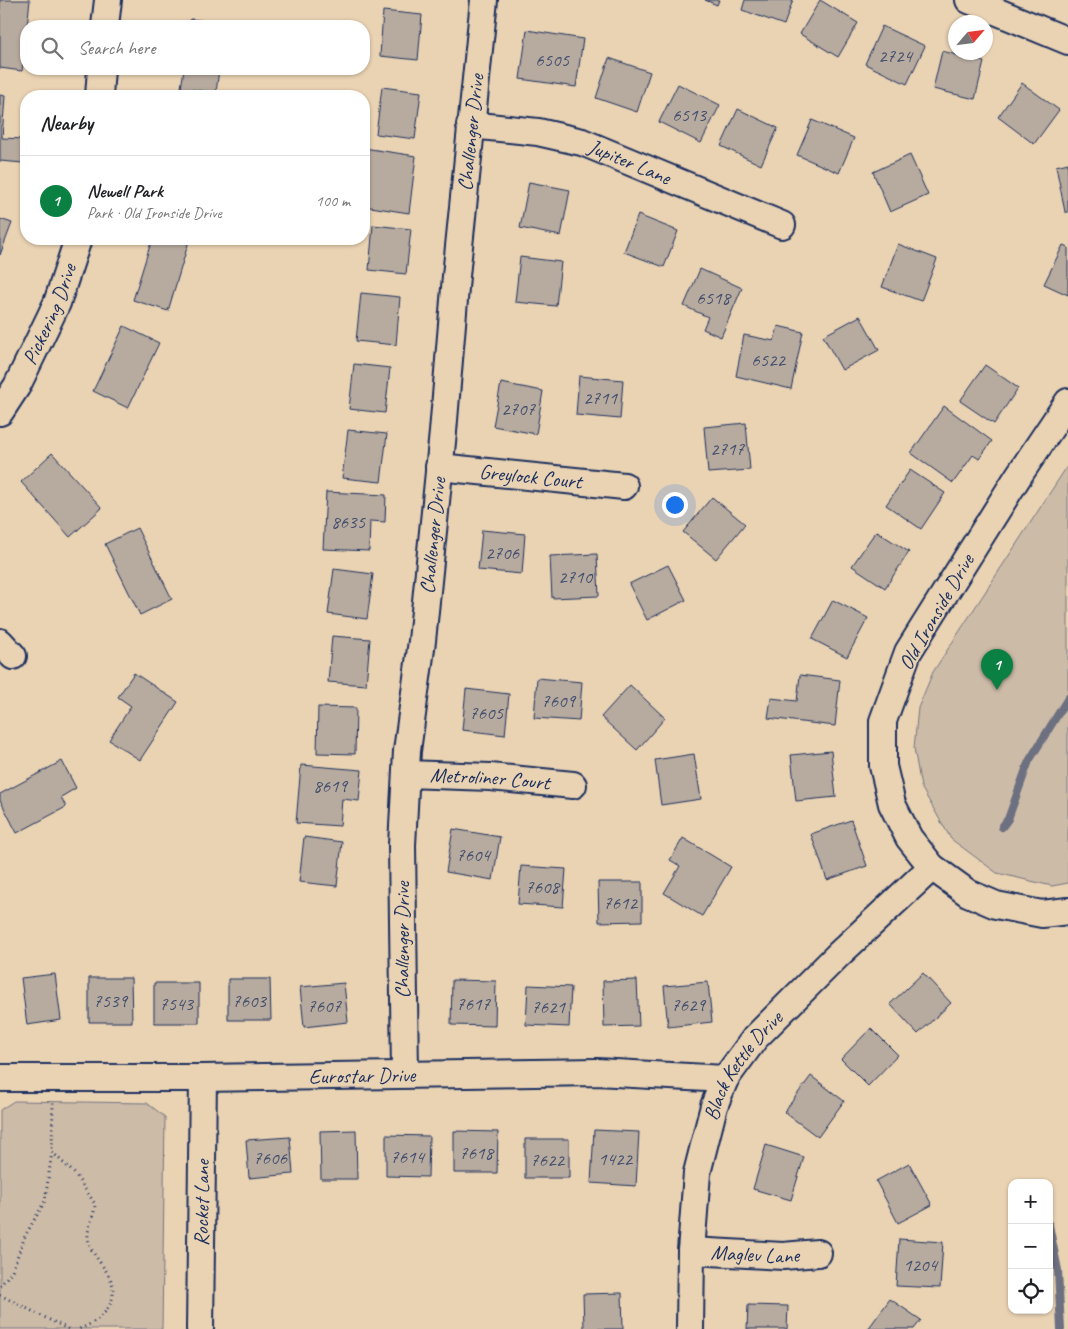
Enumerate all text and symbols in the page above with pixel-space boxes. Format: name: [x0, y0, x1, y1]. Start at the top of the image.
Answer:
north arrow: [948, 15, 993, 60]
search box: [20, 20, 370, 75]
icon: search: [38, 34, 66, 62]
text: Search here: [78, 36, 155, 60]
house number: 2724: [878, 44, 915, 68]
house number: 6505: [535, 48, 571, 72]
street label: Challenger Drive: [452, 72, 490, 192]
house number: 6513: [672, 103, 708, 127]
text: Nearby: [40, 110, 93, 136]
street label: Jupiter Lane: [584, 133, 676, 191]
text: Newell Park: [87, 179, 163, 203]
text: 1: [52, 191, 60, 211]
text: 100 m: [316, 191, 350, 211]
text: Park · Old Ironside Drive: [87, 203, 222, 223]
street label: Pickering Drive: [16, 260, 82, 369]
house number: 6518: [696, 286, 733, 310]
house number: 6522: [751, 348, 787, 372]
house number: 2711: [583, 386, 619, 410]
house number: 2707: [501, 397, 537, 421]
house number: 2717: [710, 437, 746, 461]
street label: Greylock Court: [478, 458, 585, 495]
street label: Challenger Drive: [414, 475, 451, 595]
your location: [662, 492, 688, 518]
house number: 8635: [331, 510, 367, 534]
house number: 2706: [485, 541, 521, 565]
street label: Old Ironside Drive: [892, 548, 980, 675]
house number: 2710: [558, 565, 594, 589]
pin: 1: [981, 649, 1013, 690]
house number: 7609: [541, 689, 577, 713]
house number: 7605: [469, 701, 505, 725]
street label: Metroliner Court: [430, 762, 553, 796]
house number: 8619: [313, 774, 349, 798]
house number: 7604: [456, 843, 493, 867]
house number: 7608: [525, 875, 562, 899]
street label: Challenger Drive: [389, 880, 415, 998]
house number: 7612: [603, 891, 639, 915]
house number: 7539: [93, 989, 129, 1013]
house number: 7603: [232, 989, 268, 1013]
house number: 7543: [159, 992, 195, 1016]
house number: 7617: [456, 992, 492, 1016]
house number: 7629: [671, 993, 707, 1017]
house number: 7607: [307, 994, 343, 1018]
house number: 7621: [531, 995, 567, 1019]
street label: Black Kettle Drive: [698, 1004, 789, 1123]
street label: Eurostar Drive: [308, 1062, 417, 1089]
house number: 7618: [459, 1141, 496, 1165]
house number: 7614: [390, 1145, 427, 1169]
house number: 7606: [253, 1146, 289, 1170]
house number: 1422: [598, 1147, 634, 1171]
house number: 7622: [530, 1148, 566, 1172]
street label: Rocket Lane: [188, 1157, 215, 1246]
map controls: [1008, 1179, 1053, 1314]
button: +: [1008, 1179, 1053, 1224]
button: −: [1008, 1224, 1053, 1269]
street label: Maglev Lane: [710, 1239, 802, 1269]
house number: 1204: [903, 1253, 940, 1277]
button: locate: [1008, 1269, 1053, 1314]

